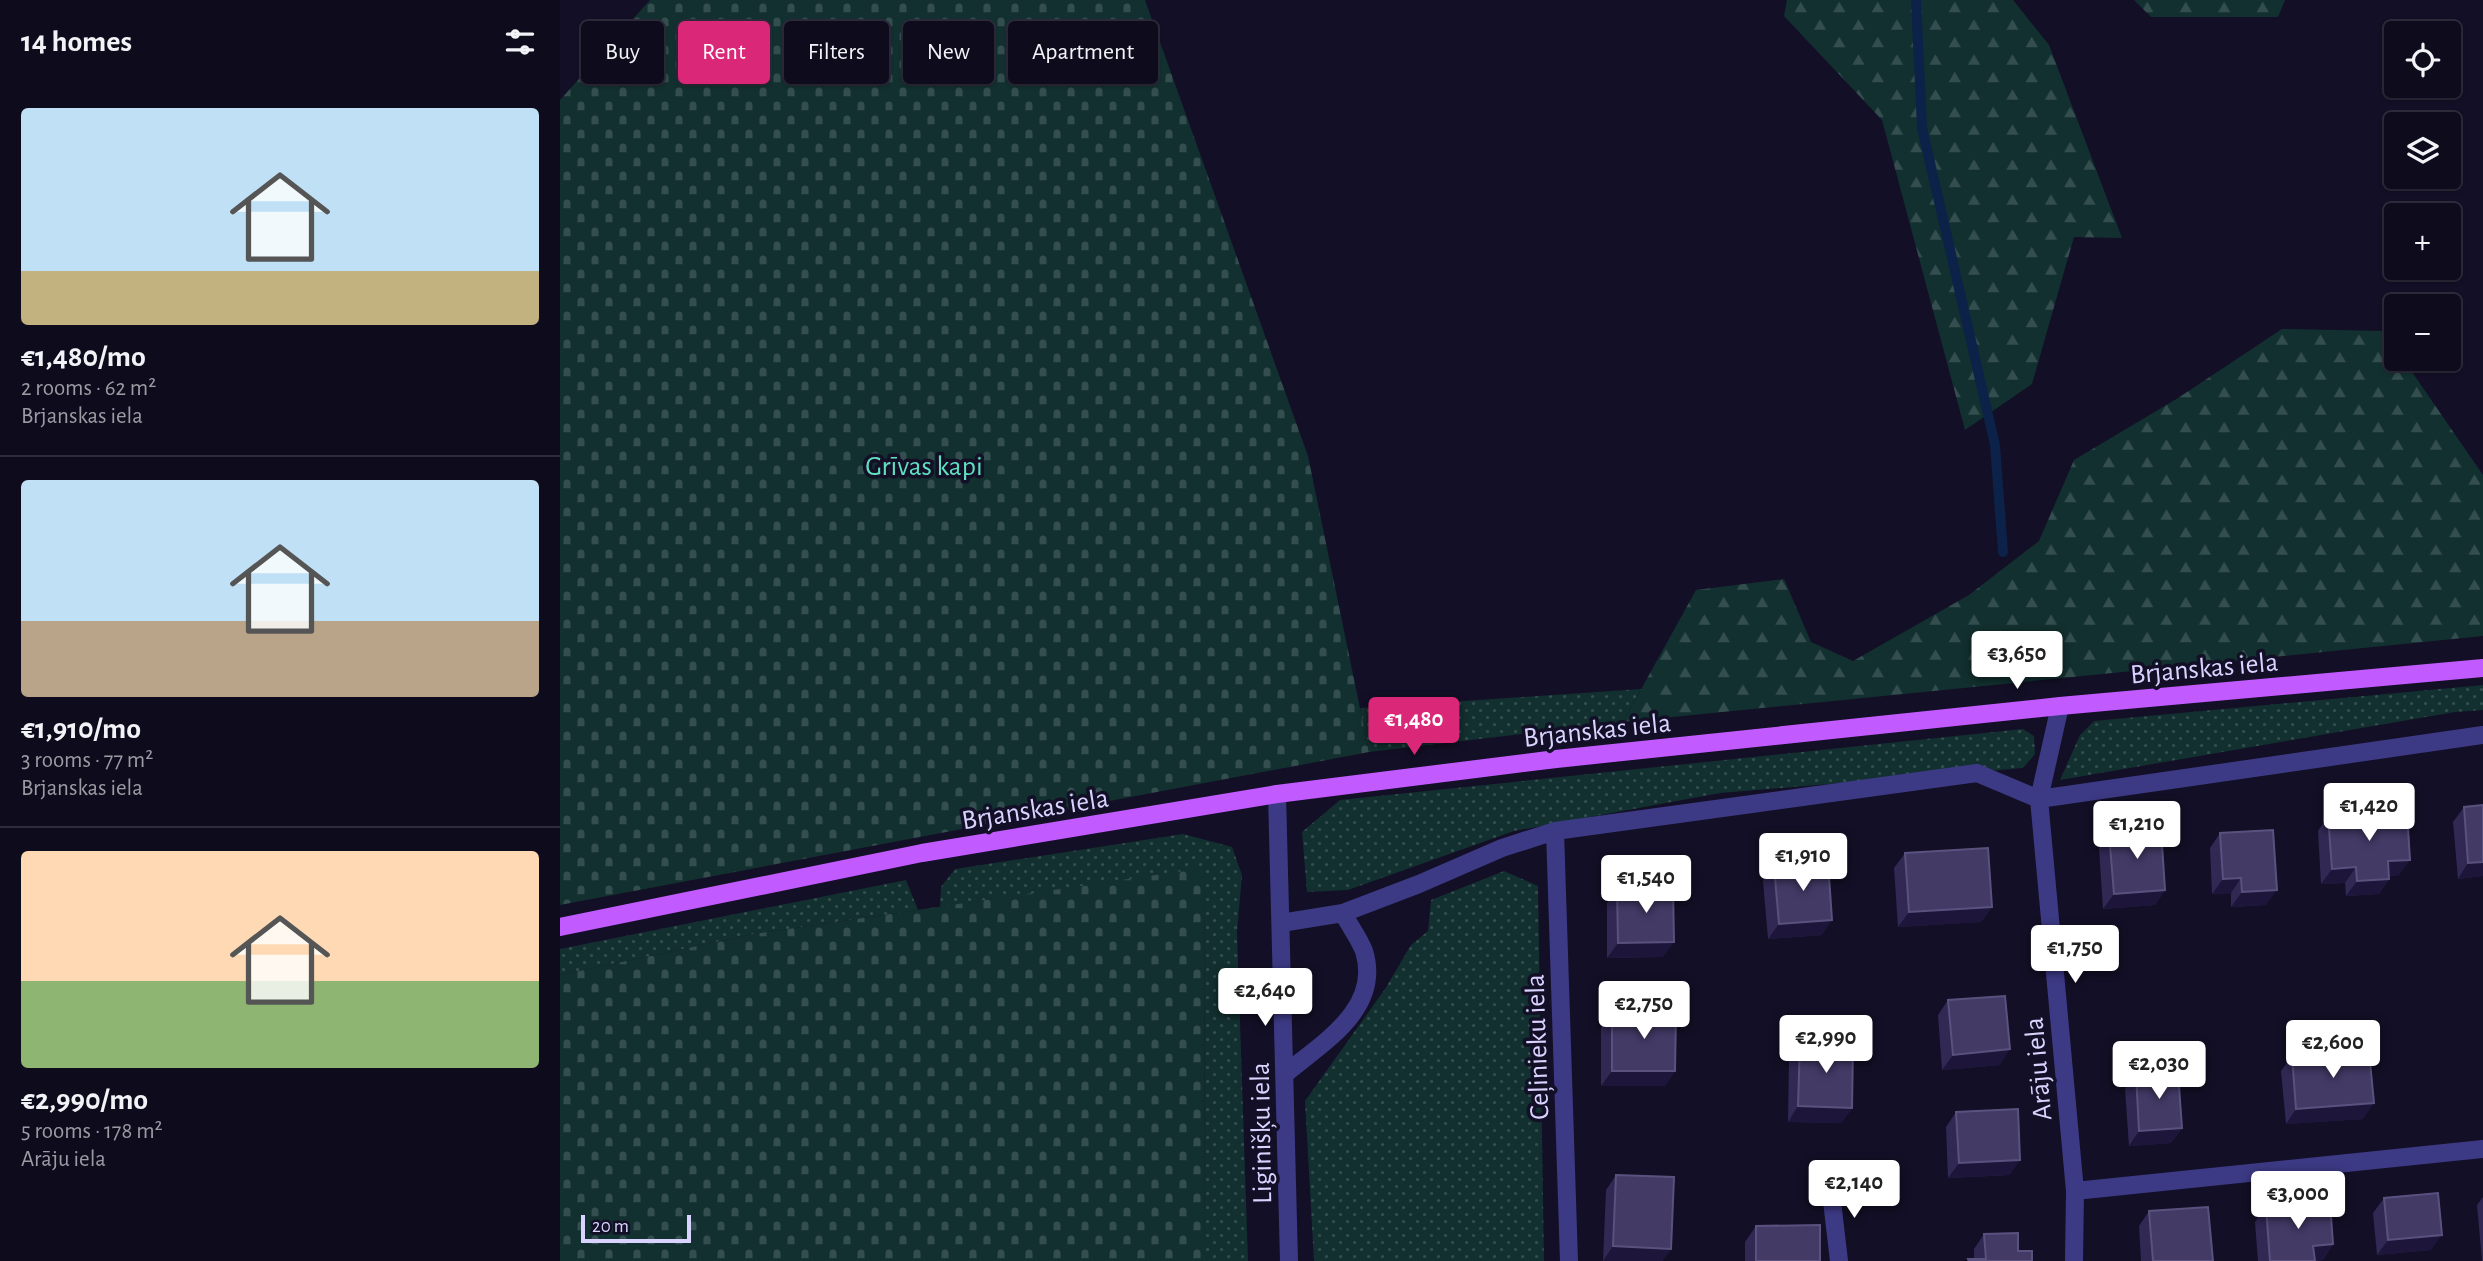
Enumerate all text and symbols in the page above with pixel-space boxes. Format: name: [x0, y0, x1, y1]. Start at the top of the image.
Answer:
chip: Buy: [581, 21, 664, 84]
chip: Rent: [678, 21, 770, 84]
chip: Filters: [784, 21, 889, 84]
chip: New: [903, 21, 994, 84]
chip: Apartment: [1008, 21, 1158, 84]
map controls: [2384, 21, 2461, 371]
button: locate: [2384, 21, 2461, 98]
icon: filters: [501, 23, 539, 61]
text: 14 homes: [21, 27, 132, 57]
button: layers: [2384, 112, 2461, 189]
icon: home: [217, 154, 343, 280]
button: +: [2384, 203, 2461, 280]
button: −: [2384, 294, 2461, 371]
text: €1,480/mo: [21, 342, 146, 372]
text: 2 rooms · 62 m²: [21, 377, 156, 400]
text: Brjanskas iela: [21, 405, 143, 428]
park label: Grīvas kapi: [865, 453, 983, 481]
icon: home: [217, 526, 343, 652]
pin: €3,650: [1960, 632, 2074, 691]
text: €3,650: [1988, 642, 2046, 665]
street label: Brjanskas iela: [2129, 649, 2279, 689]
pin: €1,480: [1357, 698, 1471, 757]
text: €1,480: [1384, 708, 1444, 731]
street label: Brjanskas iela: [1522, 709, 1672, 753]
text: €1,910/mo: [21, 714, 141, 744]
text: 3 rooms · 77 m²: [21, 749, 153, 772]
text: Brjanskas iela: [21, 777, 143, 800]
pin: €1,420: [2312, 784, 2426, 843]
street label: Brjanskas iela: [960, 785, 1111, 835]
text: €1,420: [2340, 794, 2398, 817]
pin: €1,210: [2080, 802, 2194, 861]
text: €1,210: [2109, 812, 2165, 835]
pin: €1,910: [1746, 834, 1860, 893]
text: €1,910: [1775, 844, 1831, 867]
pin: €1,540: [1589, 856, 1703, 915]
text: €1,540: [1617, 866, 1675, 889]
icon: home: [217, 897, 343, 1023]
pin: €1,750: [2018, 926, 2132, 985]
text: €1,750: [2047, 936, 2103, 959]
pin: €2,640: [1208, 968, 1322, 1028]
street label: Ceļinieku iela: [1521, 973, 1556, 1120]
text: €2,640: [1234, 979, 1296, 1002]
pin: €2,750: [1587, 982, 1701, 1041]
text: €2,750: [1615, 992, 1673, 1015]
pin: €2,990: [1769, 1016, 1883, 1075]
street label: Arāju iela: [2021, 1016, 2057, 1122]
pin: €2,600: [2276, 1020, 2390, 1080]
text: €2,990: [1795, 1026, 1857, 1049]
text: €2,600: [2302, 1031, 2364, 1054]
pin: €2,030: [2102, 1042, 2216, 1101]
text: €2,030: [2129, 1052, 2189, 1075]
street label: Liginišķu iela: [1247, 1062, 1278, 1204]
text: €2,990/mo: [21, 1085, 148, 1115]
text: 5 rooms · 178 m²: [21, 1120, 163, 1143]
text: Arāju iela: [21, 1148, 106, 1171]
pin: €2,140: [1797, 1160, 1911, 1220]
text: €2,140: [1825, 1171, 1883, 1194]
pin: €3,000: [2241, 1172, 2355, 1231]
text: €3,000: [2267, 1182, 2329, 1205]
scale bar: [581, 1212, 691, 1244]
text: 20 m: [592, 1217, 629, 1236]

